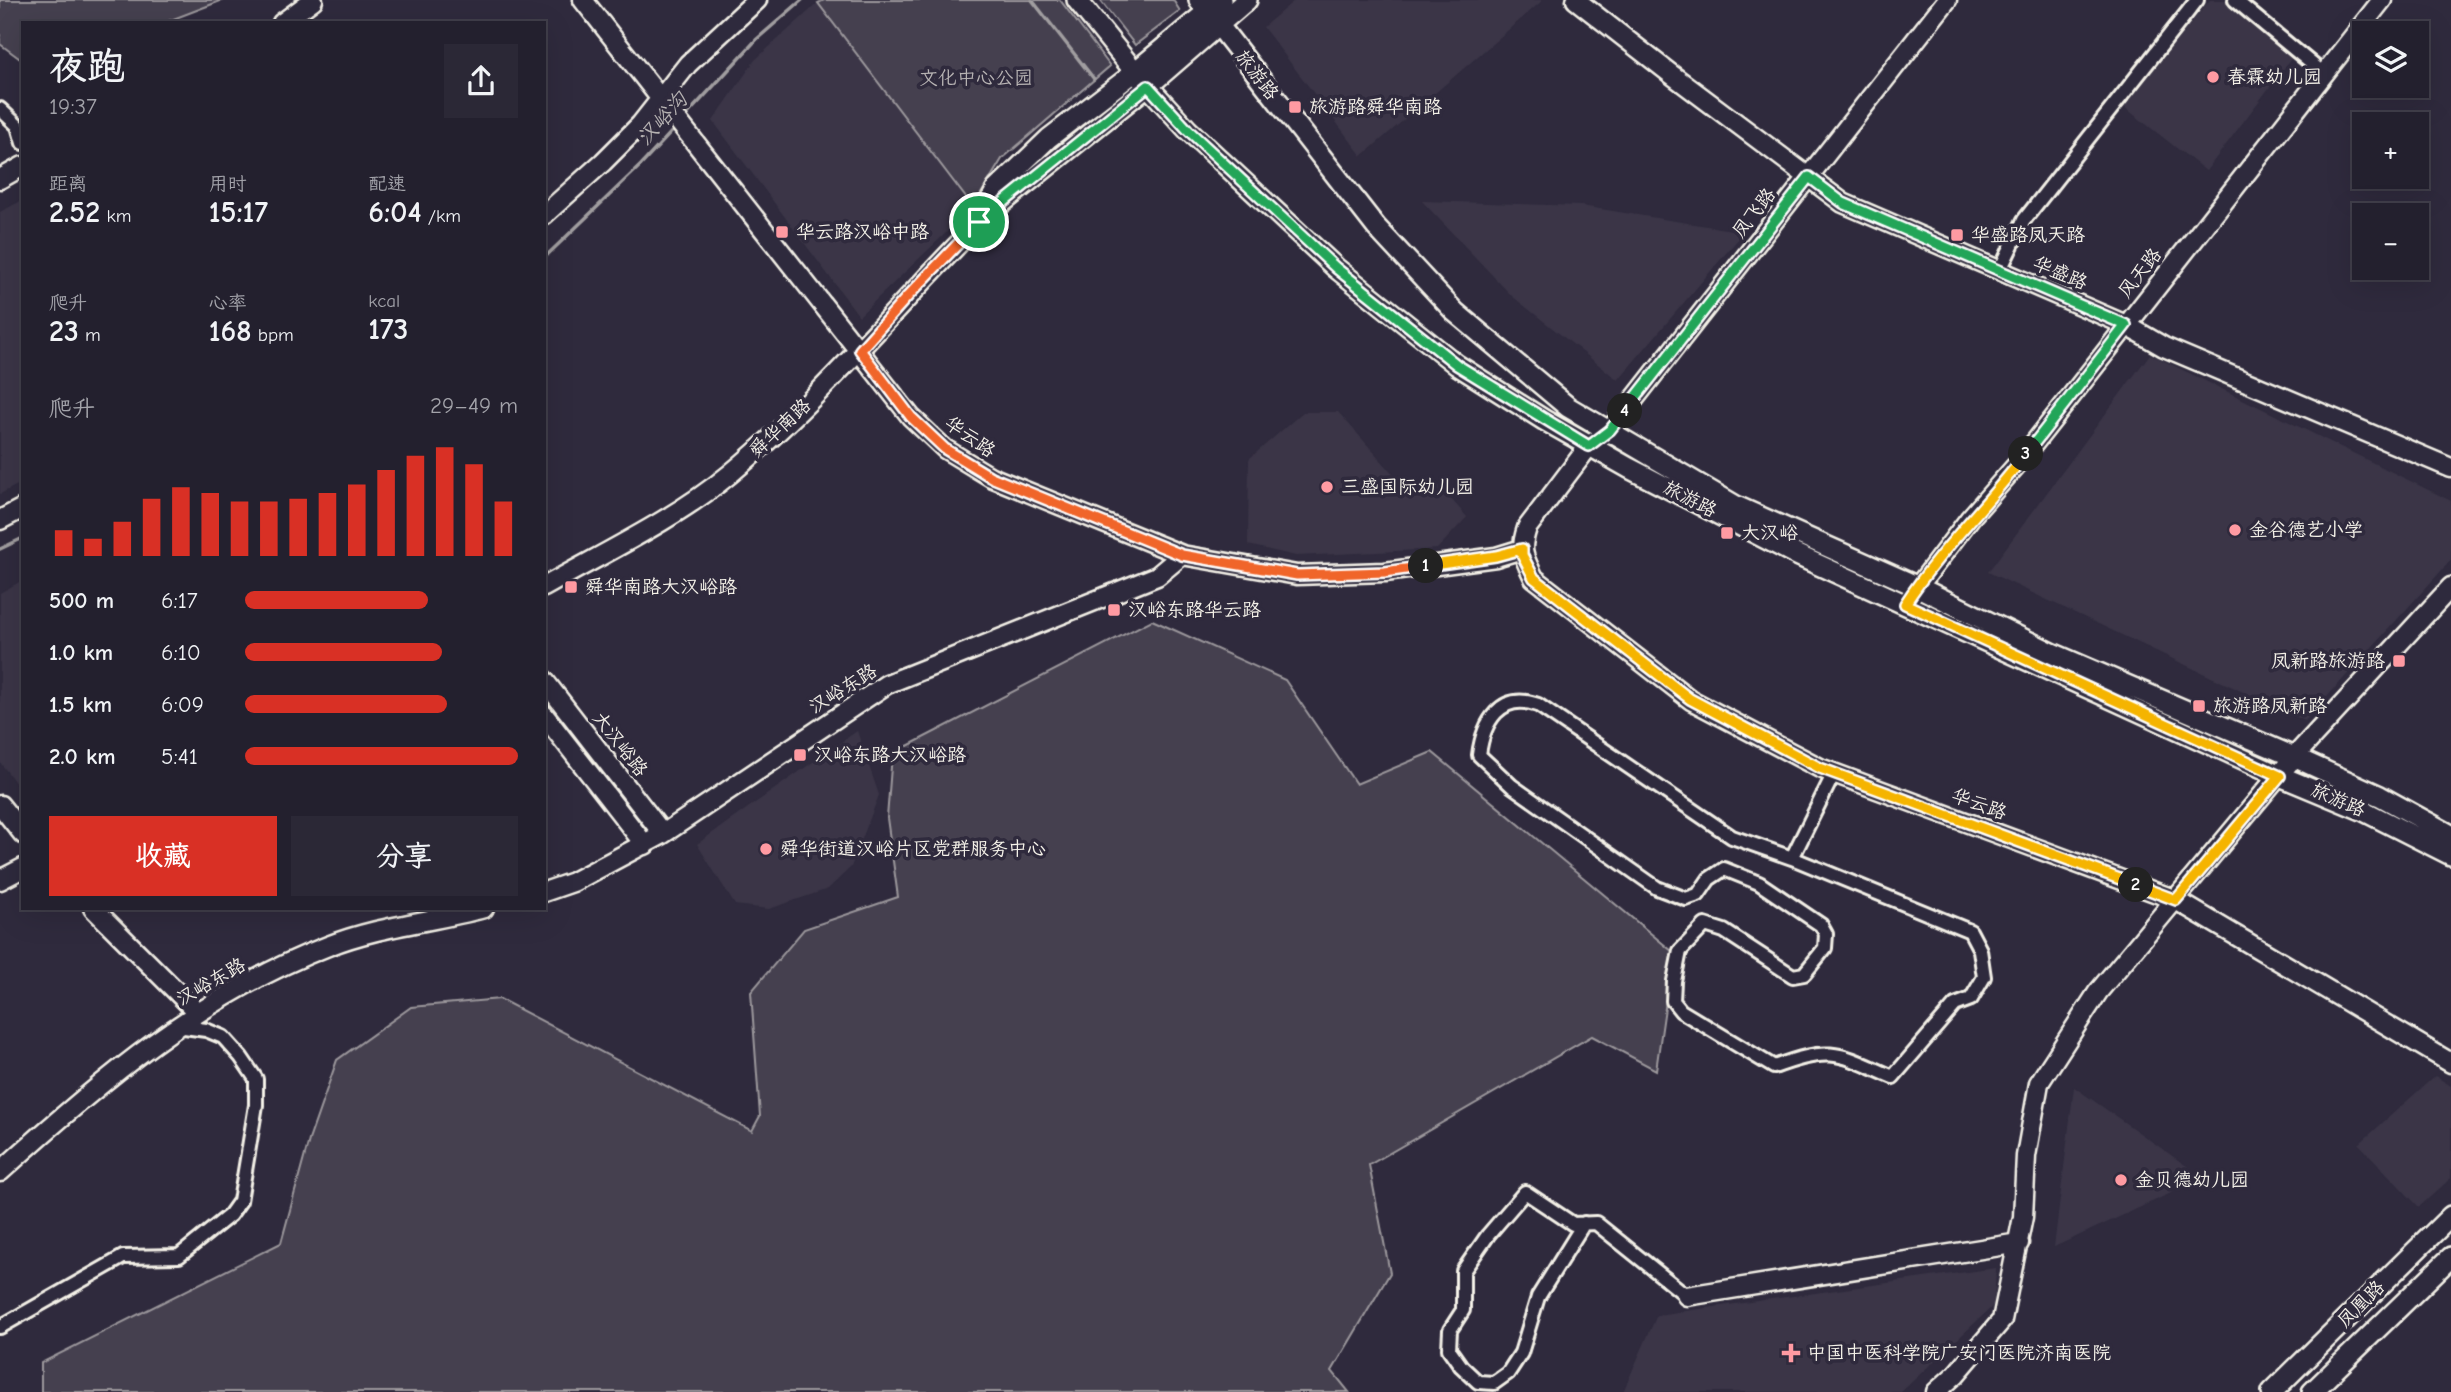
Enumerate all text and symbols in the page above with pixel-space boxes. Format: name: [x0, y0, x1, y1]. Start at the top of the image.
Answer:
map controls: [2352, 21, 2429, 280]
button: layers: [2352, 21, 2429, 98]
button: share: [444, 44, 518, 118]
text: 夜跑: [49, 45, 125, 89]
street label: 旅游路: [1231, 46, 1283, 104]
place label: 春霖幼儿园: [2227, 66, 2322, 88]
park label: 文化中心公园: [919, 67, 1033, 89]
marker: 春霖幼儿园: [2205, 69, 2221, 85]
water label: 汉峪沟: [632, 86, 693, 150]
text: 19:37: [49, 93, 97, 120]
place label: 旅游路舜华南路: [1309, 96, 1442, 118]
marker: 旅游路舜华南路: [1287, 99, 1303, 115]
button: +: [2352, 112, 2429, 189]
text: 距离: [49, 173, 87, 195]
text: 用时: [209, 173, 247, 195]
text: 配速: [368, 173, 406, 195]
street label: 凤飞路: [1728, 184, 1780, 242]
pin: [949, 192, 1009, 252]
text: 2.52: [49, 195, 100, 230]
text: 15:17: [209, 195, 268, 230]
text: 6:04: [368, 195, 421, 230]
icon: arrive: [960, 203, 998, 241]
button: −: [2352, 203, 2429, 280]
text: km: [100, 205, 132, 227]
text: /km: [421, 205, 461, 227]
place label: 华云路汉峪中路: [796, 221, 929, 243]
marker: 华云路汉峪中路: [774, 224, 790, 240]
place label: 华盛路凤天路: [1971, 224, 2085, 246]
marker: 华盛路凤天路: [1949, 227, 1965, 243]
street label: 风天路: [2114, 244, 2166, 302]
street label: 华盛路: [2029, 252, 2091, 294]
text: kcal: [368, 290, 400, 312]
text: 爬升: [49, 292, 87, 314]
text: 心率: [209, 292, 247, 314]
text: 173: [368, 312, 408, 347]
text: 23: [49, 314, 79, 349]
text: 168: [209, 314, 252, 349]
text: m: [79, 324, 101, 346]
text: bpm: [252, 324, 294, 346]
text: 29–49 m: [430, 392, 518, 419]
street label: 舜华南路: [745, 394, 815, 462]
pin: 4: [1608, 394, 1642, 428]
text: 爬升: [49, 395, 95, 422]
text: 4: [1620, 399, 1629, 421]
street label: 华云路: [940, 412, 1000, 462]
pin: 3: [2008, 436, 2044, 472]
text: 3: [2021, 442, 2030, 464]
place label: 三盛国际幼儿园: [1341, 476, 1474, 498]
street label: 旅游路: [1660, 476, 1720, 522]
marker: 三盛国际幼儿园: [1319, 479, 1335, 495]
place label: 金谷德艺小学: [2249, 519, 2363, 541]
place label: 大汉峪: [1741, 522, 1798, 544]
marker: 金谷德艺小学: [2227, 522, 2243, 538]
marker: 大汉峪: [1719, 525, 1735, 541]
pin: 1: [1408, 548, 1444, 584]
text: 1: [1422, 554, 1429, 576]
place label: 舜华南路大汉峪路: [585, 576, 737, 598]
marker: 舜华南路大汉峪路: [563, 579, 579, 595]
text: 500 m: [49, 587, 114, 614]
text: 6:17: [161, 587, 198, 614]
place label: 汉峪东路华云路: [1128, 599, 1261, 621]
marker: 汉峪东路华云路: [1106, 602, 1122, 618]
text: 1.0 km: [49, 639, 113, 666]
text: 6:10: [161, 639, 201, 666]
place label: 凤新路旅游路: [2271, 650, 2385, 672]
marker: 凤新路旅游路: [2391, 653, 2407, 669]
street label: 汉峪东路: [805, 660, 881, 718]
text: 1.5 km: [49, 691, 112, 718]
text: 6:09: [161, 691, 204, 718]
place label: 旅游路凤新路: [2213, 695, 2327, 717]
marker: 旅游路凤新路: [2191, 698, 2207, 714]
street label: 大汉峪路: [588, 707, 652, 781]
text: 2.0 km: [49, 743, 115, 770]
text: 5:41: [161, 743, 198, 770]
place label: 汉峪东路大汉峪路: [814, 744, 966, 766]
marker: 汉峪东路大汉峪路: [792, 747, 808, 763]
street label: 旅游路: [2307, 779, 2369, 821]
street label: 华云路: [1948, 784, 2010, 824]
button: 收藏: [49, 816, 277, 896]
button: 分享: [291, 816, 518, 896]
place label: 舜华街道汉峪片区党群服务中心: [780, 838, 1046, 860]
marker: 舜华街道汉峪片区党群服务中心: [758, 841, 774, 857]
pin: 2: [2118, 868, 2154, 903]
text: 2: [2131, 873, 2140, 895]
street label: 汉峪东路: [173, 953, 249, 1011]
place label: 金贝德幼儿园: [2135, 1169, 2249, 1191]
marker: 金贝德幼儿园: [2113, 1172, 2129, 1188]
street label: 凤凰路: [2333, 1276, 2389, 1332]
place label: 中国中医科学院广安门医院济南医院: [1807, 1342, 2111, 1364]
marker: 中国中医科学院广安门医院济南医院: [1781, 1343, 1801, 1363]

